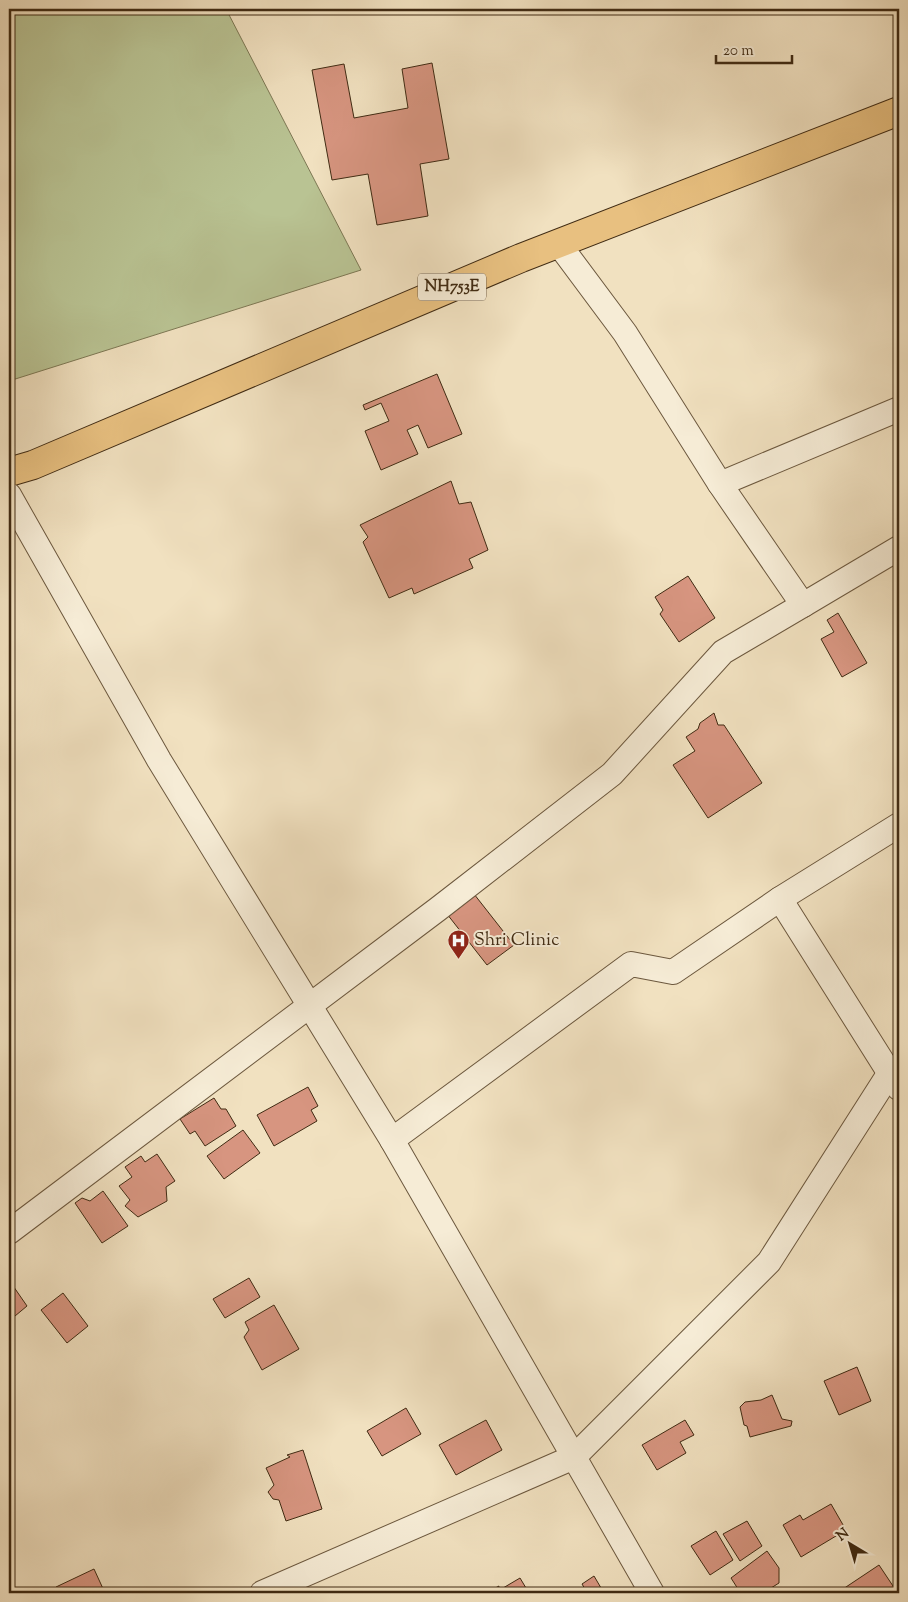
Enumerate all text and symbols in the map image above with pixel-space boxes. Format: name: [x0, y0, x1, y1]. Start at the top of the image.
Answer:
scale bar: [716, 32, 792, 64]
text: 20 m: [723, 41, 754, 62]
road number: NH753E: [418, 274, 486, 300]
place label: Shri Clinic: [474, 928, 559, 954]
hospital icon: Shri Clinic: [446, 929, 470, 960]
north arrow: [826, 1520, 876, 1570]
text: N: [833, 1524, 854, 1547]

